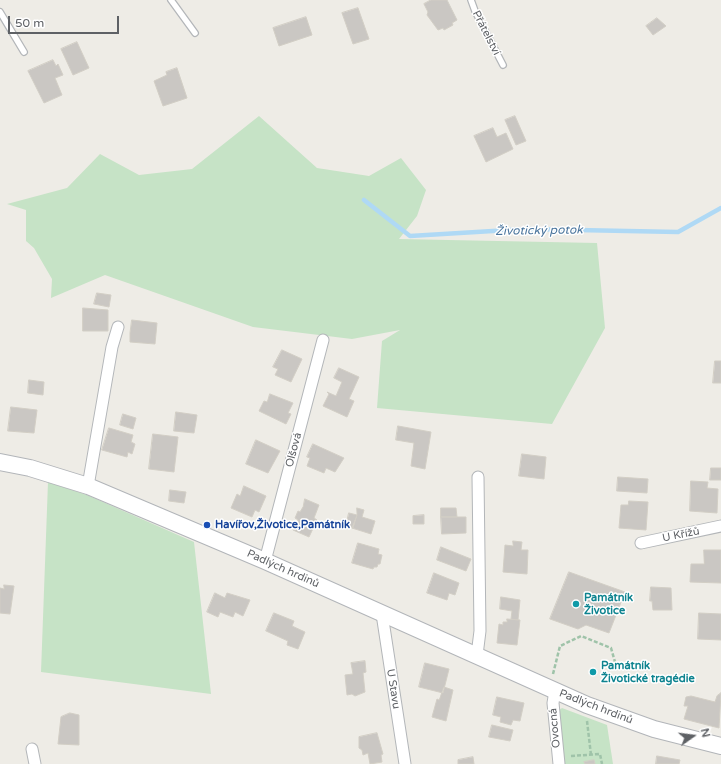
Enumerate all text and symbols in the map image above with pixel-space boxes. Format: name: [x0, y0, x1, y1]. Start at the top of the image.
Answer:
scale bar: [10, 8, 121, 34]
street label: Přátelství: [469, 8, 503, 58]
text: 50 m: [15, 16, 44, 30]
water label: Životický potok: [495, 223, 583, 239]
street label: Olšová: [283, 431, 305, 469]
place label: Havířov,Životice,Památník: [215, 518, 350, 532]
marker: Havířov,Životice,Památník: [202, 520, 212, 530]
street label: U Křížů: [661, 525, 701, 545]
street label: Padlých hrdinů: [245, 547, 321, 591]
place label: Památník Životice: [584, 591, 633, 617]
marker: Památník Životice: [571, 599, 581, 609]
place label: Památník Životické tragédie: [601, 659, 695, 685]
marker: Památník Životické tragédie: [588, 667, 598, 677]
street label: U Stavu: [383, 668, 403, 710]
street label: Padlých hrdinů: [557, 687, 635, 727]
street label: Ovocná: [547, 707, 563, 749]
north arrow: [673, 716, 713, 756]
text: N: [698, 727, 713, 739]

